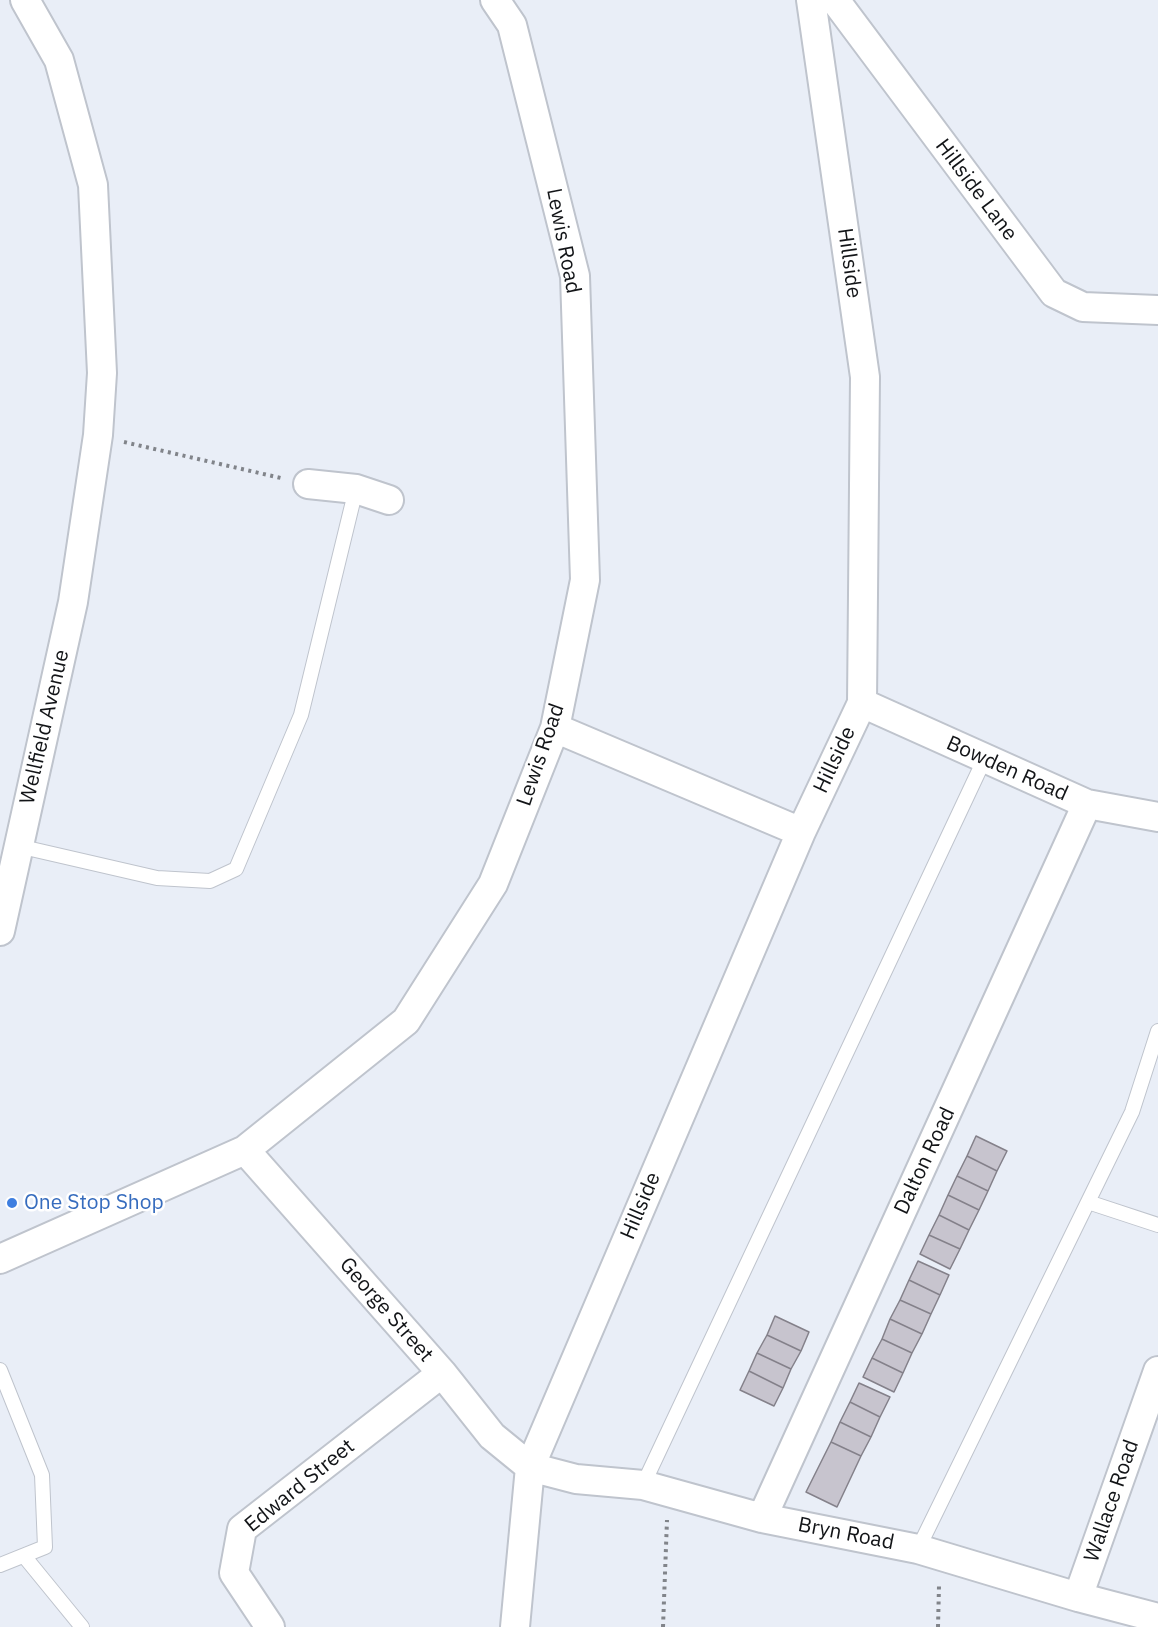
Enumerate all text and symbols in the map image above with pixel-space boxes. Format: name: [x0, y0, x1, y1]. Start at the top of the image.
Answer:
street label: Hillside Lane: [930, 134, 1022, 246]
street label: Lewis Road: [540, 186, 586, 296]
street label: Hillside: [832, 226, 866, 300]
street label: Wellfield Avenue: [15, 647, 75, 807]
street label: Lewis Road: [512, 701, 570, 809]
street label: Hillside: [809, 723, 861, 797]
street label: Bowden Road: [942, 731, 1072, 807]
street label: Dalton Road: [889, 1104, 961, 1218]
street label: Hillside: [616, 1169, 666, 1243]
place label: One Stop Shop: [24, 1190, 164, 1216]
marker: One Stop Shop: [5, 1196, 19, 1210]
street label: George Street: [334, 1253, 438, 1367]
street label: Edward Street: [240, 1434, 360, 1538]
street label: Wallace Road: [1079, 1437, 1145, 1565]
street label: Bryn Road: [796, 1512, 896, 1556]

